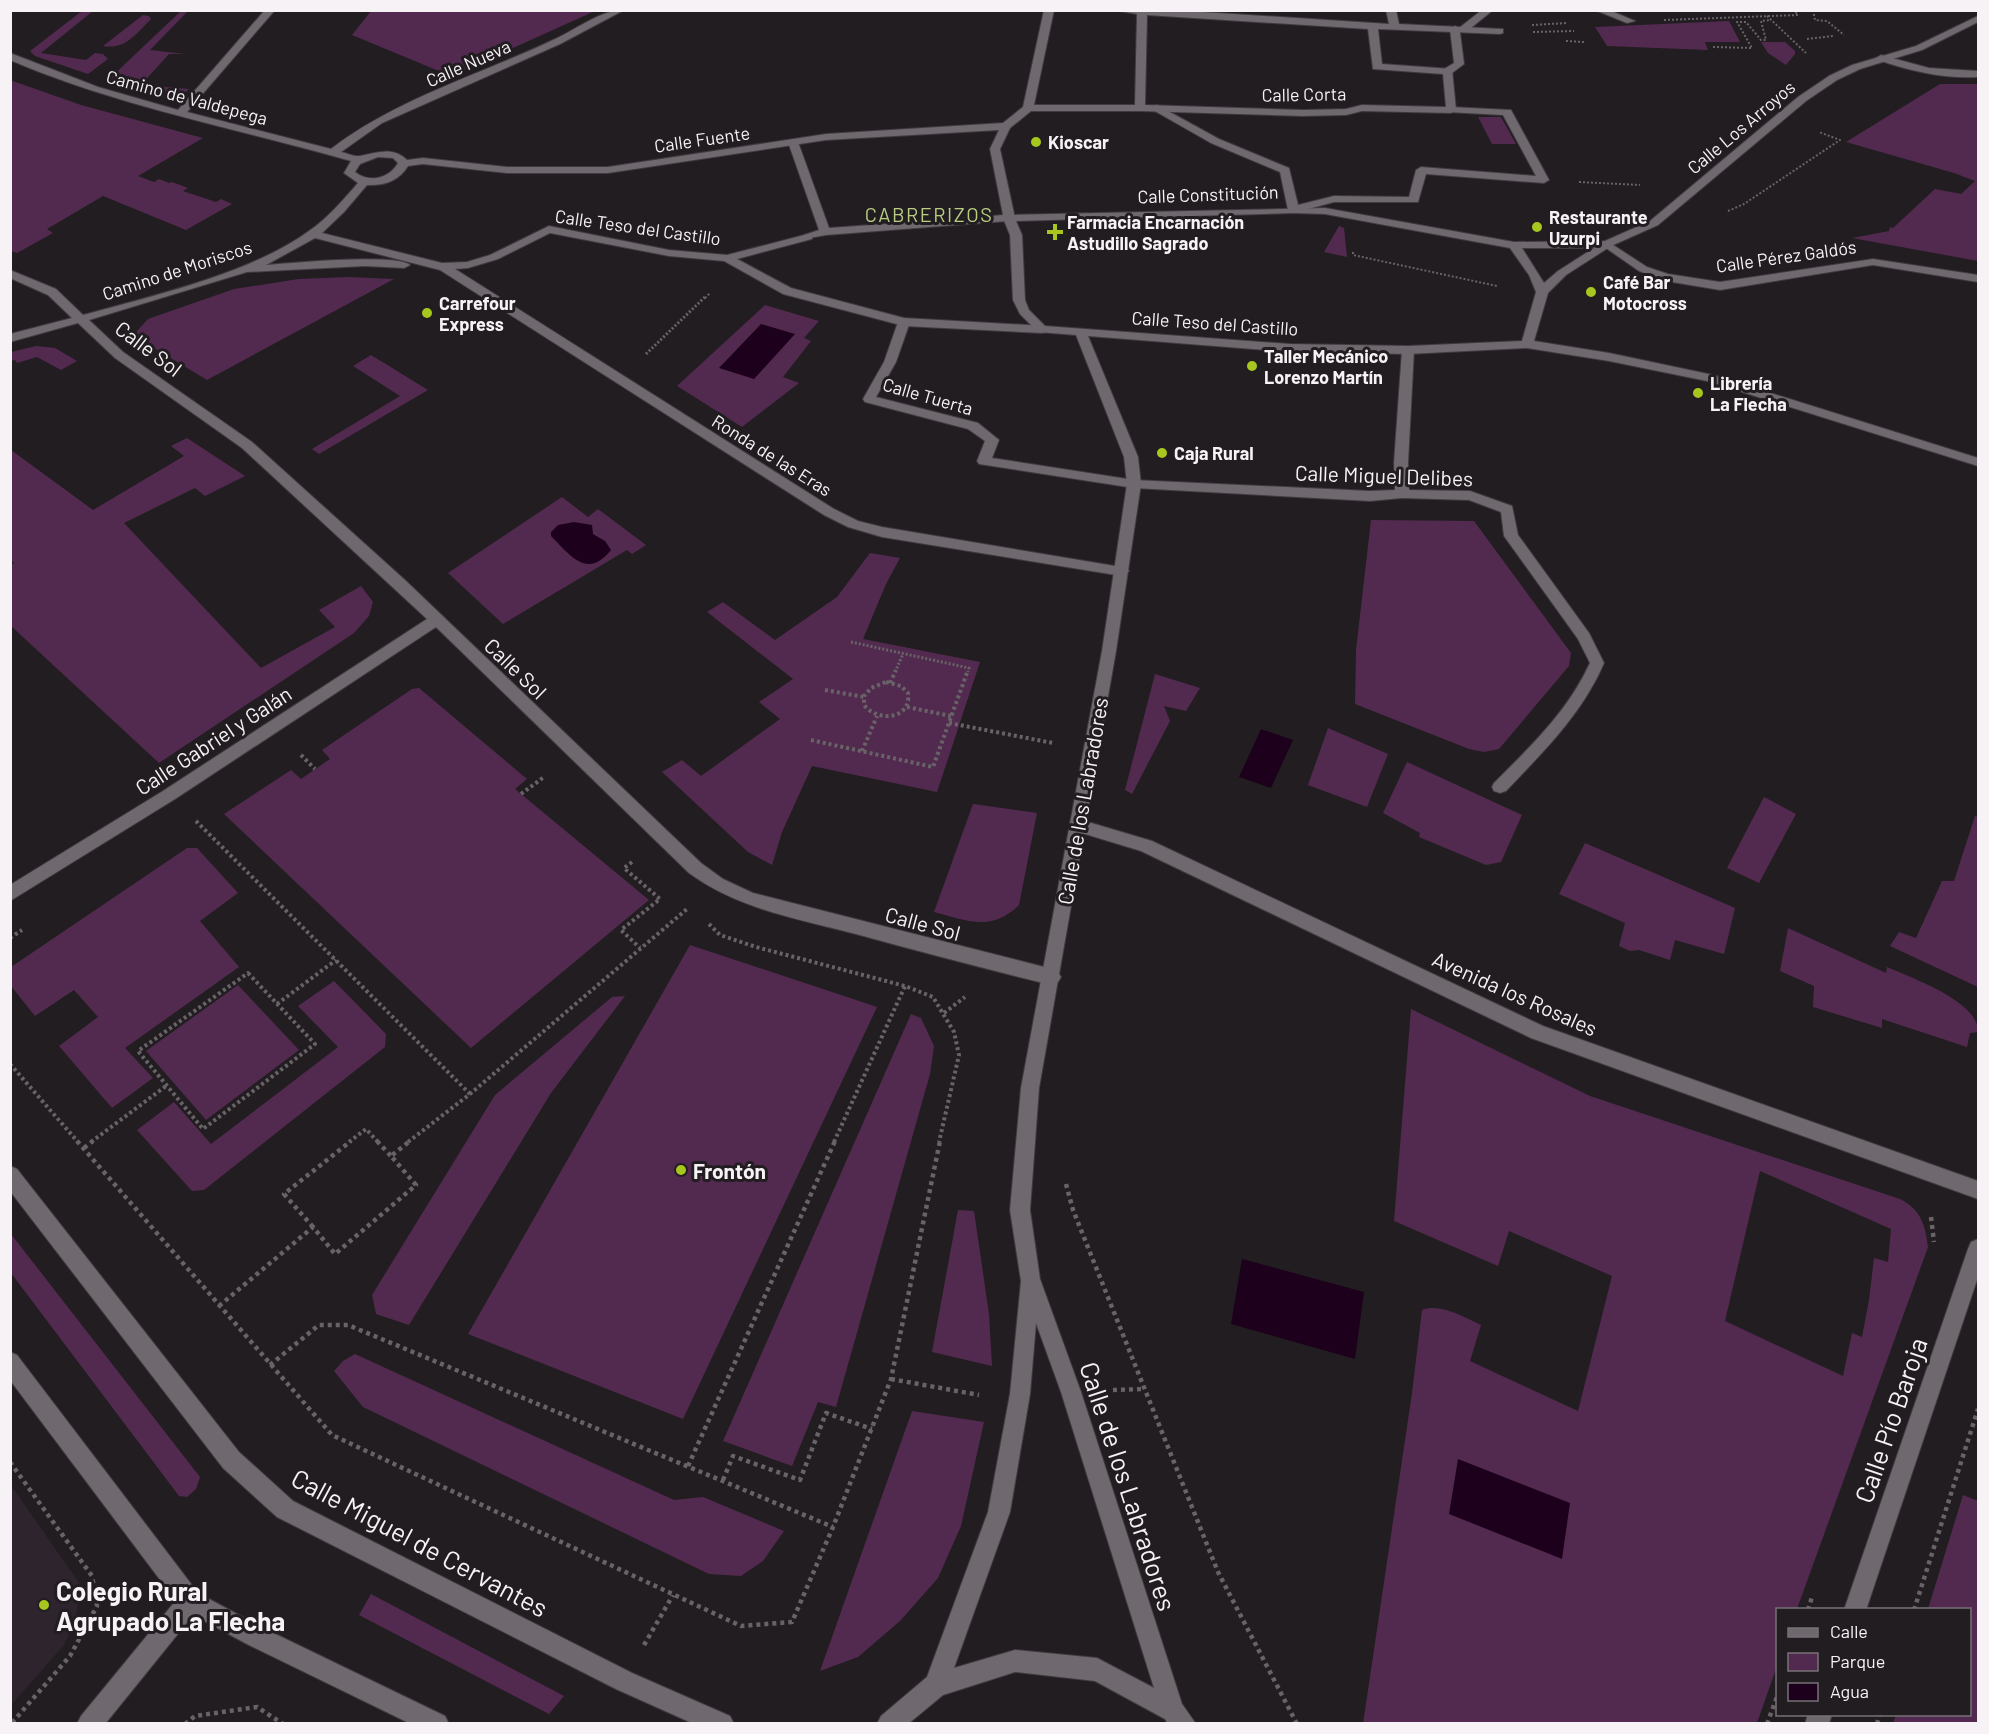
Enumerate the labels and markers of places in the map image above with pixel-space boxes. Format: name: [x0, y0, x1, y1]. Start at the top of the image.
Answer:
place label: Kioscar: [1048, 131, 1109, 153]
marker: Kioscar: [1029, 135, 1043, 149]
place label: Restaurante Uzurpi: [1549, 206, 1648, 249]
place label: Farmacia Encarnación Astudillo Sagrado: [1067, 211, 1244, 254]
marker: Restaurante Uzurpi: [1530, 220, 1544, 234]
marker: Farmacia Encarnación Astudillo Sagrado: [1048, 225, 1062, 239]
place label: Café Bar Motocross: [1603, 271, 1687, 314]
marker: Café Bar Motocross: [1584, 285, 1598, 299]
place label: Carrefour Express: [439, 292, 516, 335]
marker: Carrefour Express: [420, 306, 434, 320]
place label: Taller Mecánico Lorenzo Martín: [1264, 345, 1388, 388]
marker: Taller Mecánico Lorenzo Martín: [1245, 359, 1259, 373]
place label: Librería La Flecha: [1710, 372, 1787, 415]
marker: Librería La Flecha: [1691, 386, 1705, 400]
place label: Caja Rural: [1174, 442, 1254, 464]
marker: Caja Rural: [1155, 446, 1169, 460]
place label: Frontón: [693, 1158, 766, 1183]
marker: Frontón: [674, 1163, 688, 1177]
place label: Colegio Rural Agrupado La Flecha: [56, 1575, 285, 1636]
marker: Colegio Rural Agrupado La Flecha: [37, 1598, 51, 1612]

